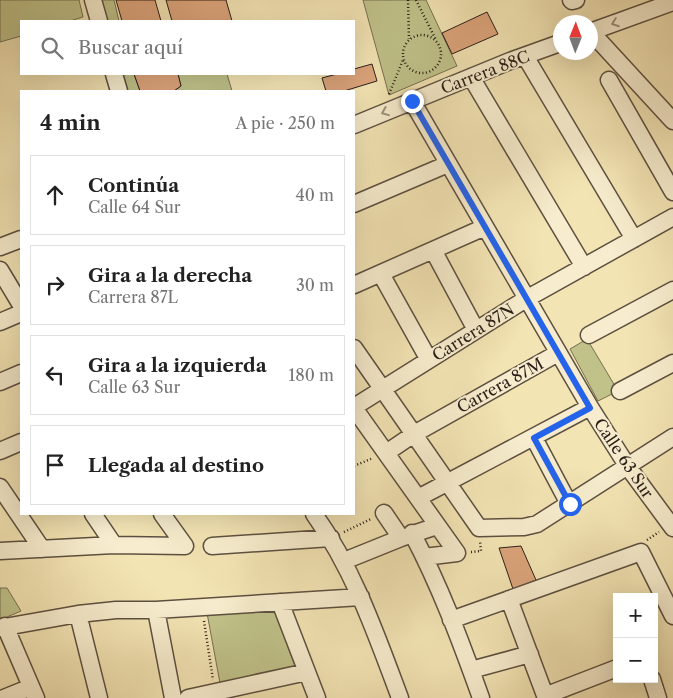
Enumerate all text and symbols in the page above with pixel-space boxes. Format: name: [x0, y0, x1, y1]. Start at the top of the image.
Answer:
north arrow: [553, 15, 598, 60]
one-way arrow: [612, 17, 620, 27]
search box: [20, 20, 355, 75]
icon: search: [38, 34, 66, 62]
text: Buscar aquí: [78, 36, 183, 59]
street label: Carrera 88C: [438, 46, 532, 98]
route end: [401, 90, 424, 113]
one-way arrow: [381, 106, 390, 116]
text: 4 min: [40, 110, 101, 135]
text: A pie · 250 m: [236, 113, 335, 133]
text: Continúa: [88, 174, 179, 197]
icon: ahead: [41, 181, 69, 209]
text: 40 m: [295, 185, 334, 205]
text: Calle 64 Sur: [88, 197, 181, 217]
text: Gira a la derecha: [88, 264, 252, 287]
icon: right: [41, 271, 69, 299]
text: 30 m: [296, 275, 334, 295]
text: Carrera 87L: [88, 287, 178, 307]
street label: Carrera 87N: [428, 299, 518, 365]
street label: Carrera 87M: [453, 353, 547, 417]
text: Gira a la izquierda: [88, 354, 267, 377]
icon: left: [41, 361, 69, 389]
text: 180 m: [288, 365, 334, 385]
text: Calle 63 Sur: [88, 377, 180, 397]
street label: Calle 63 Sur: [590, 414, 658, 502]
icon: arrive: [41, 451, 69, 479]
text: Llegada al destino: [88, 454, 264, 477]
route start: [559, 493, 582, 516]
map controls: [613, 593, 658, 683]
button: +: [613, 593, 658, 638]
button: −: [613, 638, 658, 683]

